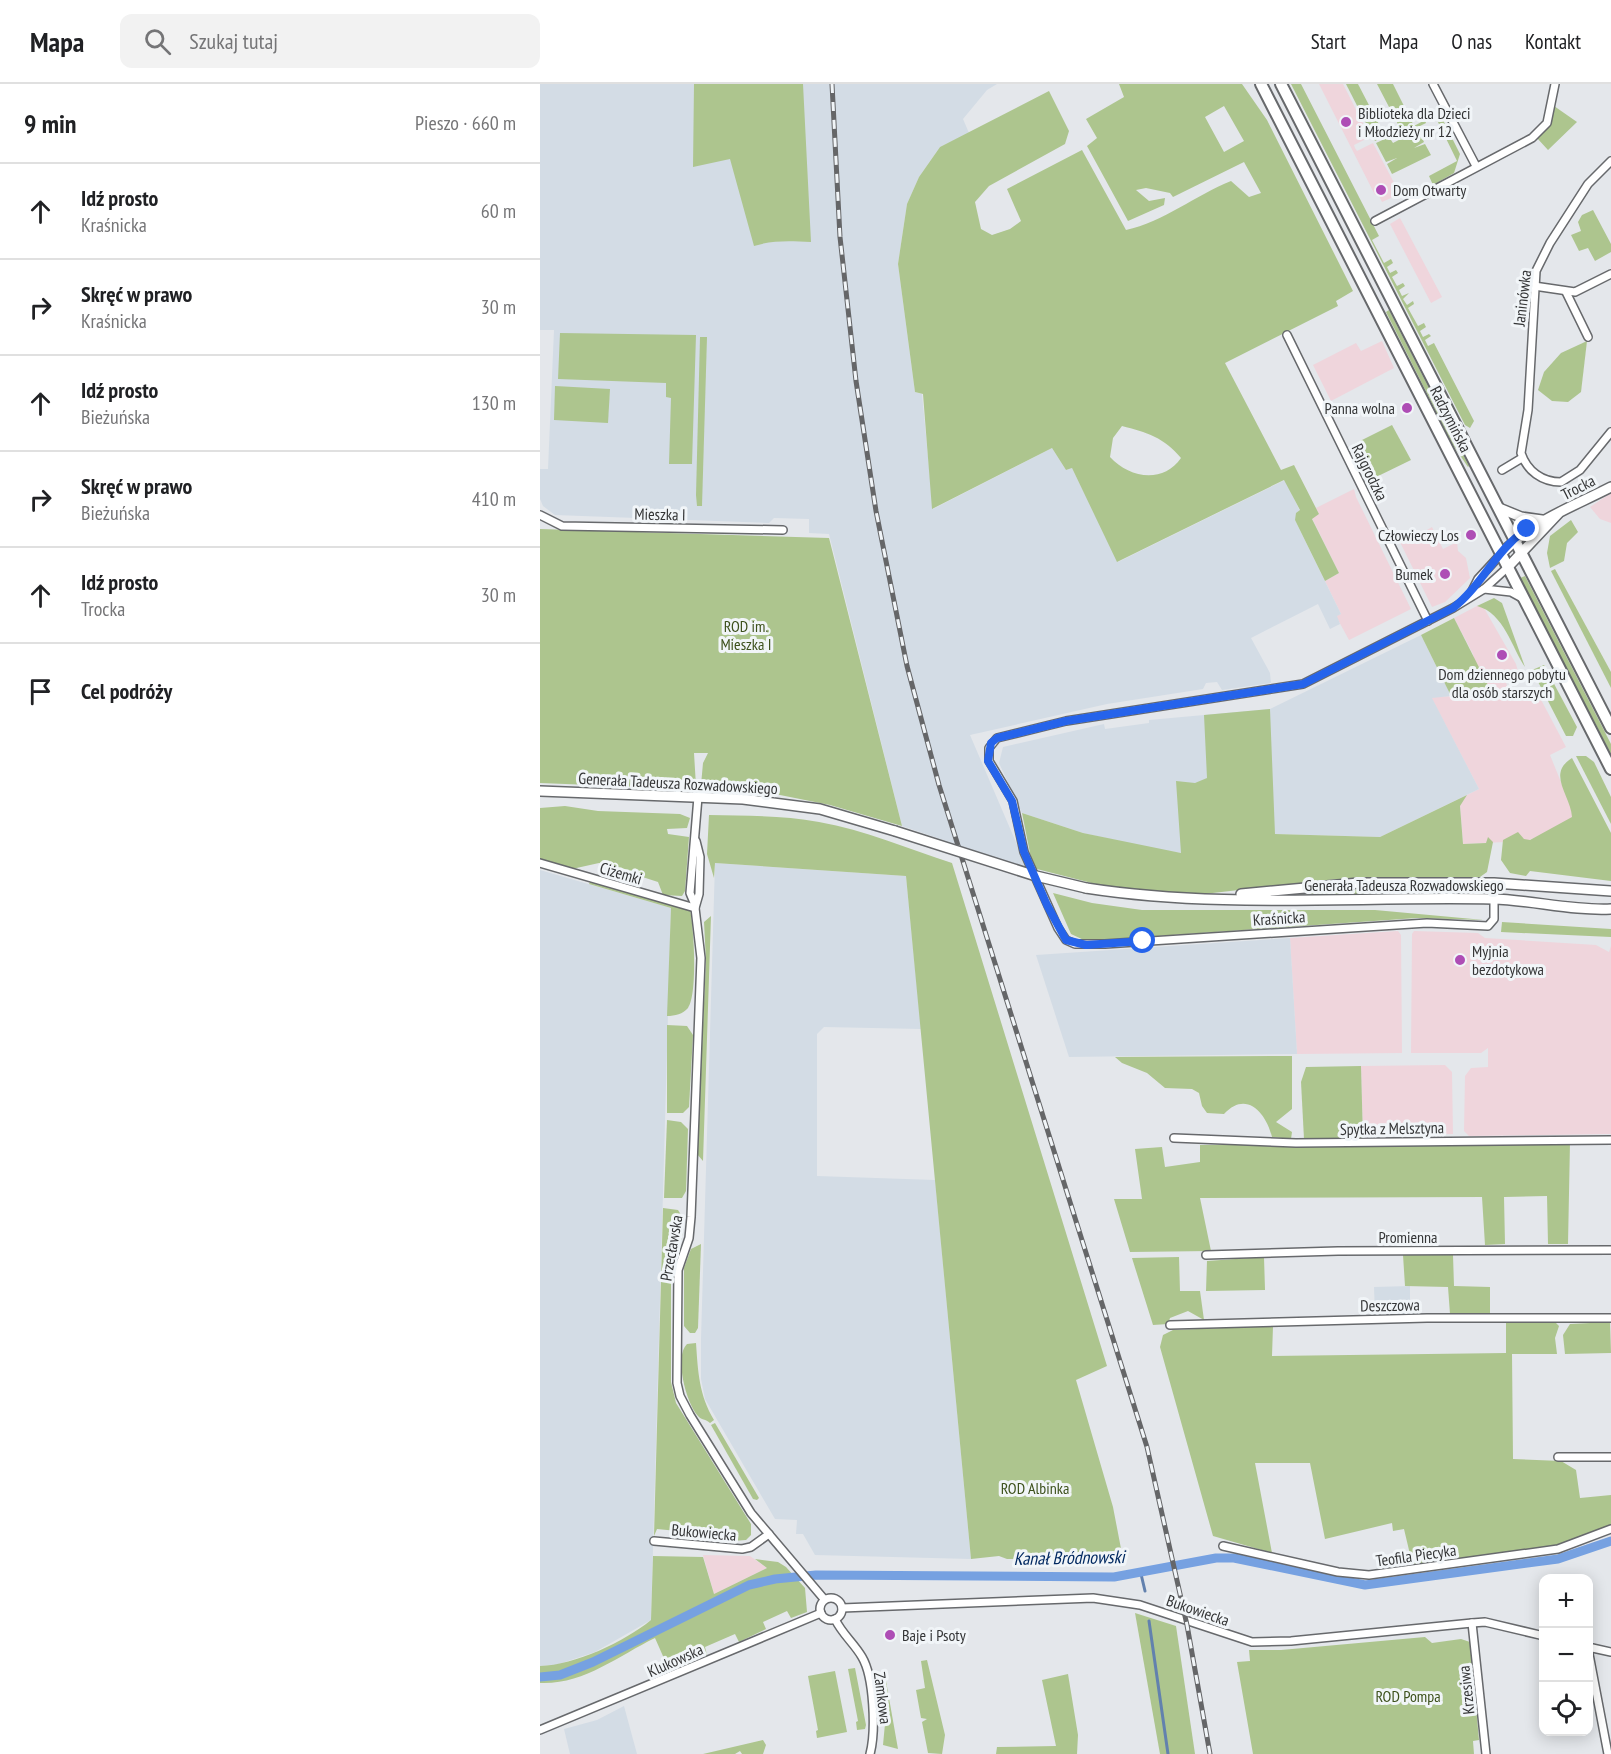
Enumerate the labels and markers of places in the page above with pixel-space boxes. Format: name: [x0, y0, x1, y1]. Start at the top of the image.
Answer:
place label: Biblioteka dla Dzieci i Młodzieży nr 12: [1358, 103, 1470, 141]
marker: Biblioteka dla Dzieci i Młodzieży nr 12: [1339, 115, 1353, 129]
place label: Dom Otwarty: [1393, 180, 1466, 200]
marker: Dom Otwarty: [1374, 183, 1388, 197]
place label: Panna wolna: [1325, 398, 1395, 418]
marker: Panna wolna: [1400, 401, 1414, 415]
place label: Człowieczy Los: [1378, 525, 1459, 545]
marker: Człowieczy Los: [1464, 528, 1478, 542]
place label: Bumek: [1395, 564, 1434, 584]
marker: Bumek: [1438, 567, 1452, 581]
marker: Dom dziennego pobytu dla osób starszych: [1495, 648, 1509, 662]
place label: Dom dziennego pobytu dla osób starszych: [1438, 664, 1566, 702]
place label: Myjnia bezdotykowa: [1472, 941, 1544, 979]
marker: Myjnia bezdotykowa: [1453, 953, 1467, 967]
place label: Baje i Psoty: [902, 1625, 966, 1645]
marker: Baje i Psoty: [883, 1628, 897, 1642]

